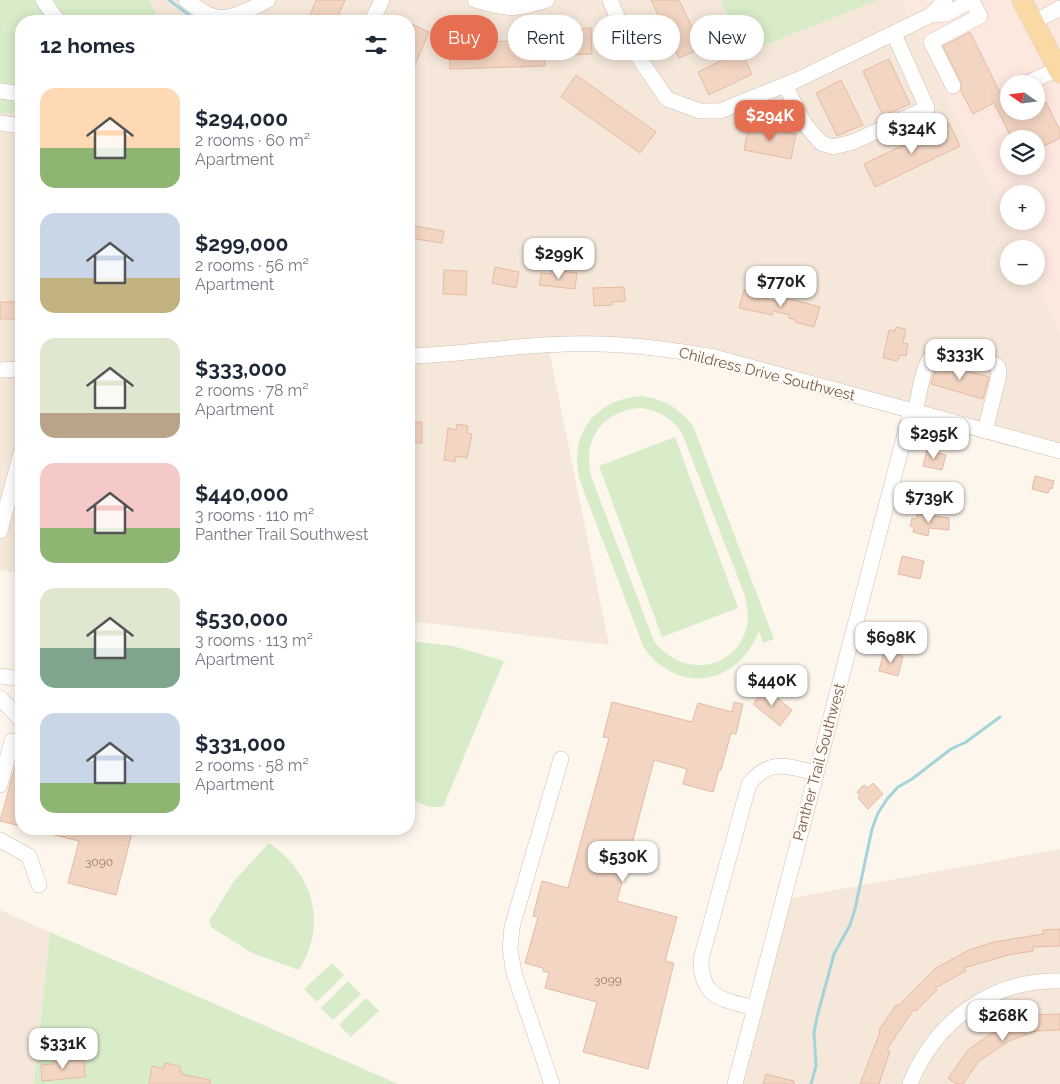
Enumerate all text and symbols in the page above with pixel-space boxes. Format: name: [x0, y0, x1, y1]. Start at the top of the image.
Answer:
chip: Buy: [430, 15, 498, 60]
chip: Rent: [508, 15, 583, 60]
chip: Filters: [593, 15, 680, 60]
chip: New: [690, 15, 764, 60]
icon: filters: [362, 31, 390, 59]
text: 12 homes: [40, 33, 135, 58]
north arrow: [1000, 75, 1045, 120]
map controls: [1000, 75, 1045, 285]
pin: $294K: [735, 100, 805, 142]
text: $294,000: [195, 106, 288, 131]
text: $294K: [746, 106, 794, 125]
icon: home: [80, 108, 140, 168]
pin: $324K: [877, 112, 947, 155]
text: $324K: [888, 119, 936, 138]
button: layers: [1000, 130, 1045, 175]
text: 2 rooms · 60 m²: [195, 131, 310, 150]
text: Apartment: [195, 150, 274, 169]
button: +: [1000, 185, 1045, 230]
text: $299,000: [195, 231, 288, 256]
icon: home: [80, 233, 140, 293]
pin: $299K: [524, 238, 594, 280]
button: −: [1000, 240, 1045, 285]
text: $299K: [535, 244, 583, 263]
text: 2 rooms · 56 m²: [195, 256, 309, 275]
pin: $770K: [746, 266, 816, 308]
text: $770K: [757, 272, 805, 291]
text: Apartment: [195, 275, 274, 294]
pin: $333K: [925, 338, 995, 381]
street label: Childress Drive Southwest: [677, 343, 857, 405]
text: $333K: [936, 345, 984, 364]
text: $333,000: [195, 356, 287, 381]
icon: home: [80, 358, 140, 418]
text: 2 rooms · 78 m²: [195, 381, 308, 400]
text: Apartment: [195, 400, 274, 419]
pin: $295K: [899, 418, 969, 460]
text: $295K: [910, 424, 958, 443]
text: $440,000: [195, 481, 289, 506]
pin: $739K: [894, 482, 964, 524]
icon: home: [80, 483, 140, 543]
text: $739K: [905, 488, 953, 507]
text: 3 rooms · 110 m²: [195, 506, 314, 525]
text: Panther Trail Southwest: [195, 525, 368, 544]
text: $530,000: [195, 606, 288, 631]
icon: home: [80, 608, 140, 668]
pin: $698K: [856, 622, 926, 664]
text: $698K: [866, 628, 916, 647]
text: 3 rooms · 113 m²: [195, 631, 313, 650]
text: Apartment: [195, 650, 274, 669]
pin: $440K: [737, 664, 807, 707]
text: $440K: [748, 671, 796, 690]
street label: Panther Trail Southwest: [789, 681, 849, 843]
text: $331,000: [195, 731, 286, 756]
icon: home: [80, 733, 140, 793]
text: 2 rooms · 58 m²: [195, 756, 309, 775]
text: Apartment: [195, 775, 274, 794]
pin: $530K: [588, 840, 658, 883]
text: $530K: [599, 847, 647, 866]
house number: 3090: [85, 855, 113, 869]
house number: 3099: [594, 973, 622, 987]
pin: $268K: [968, 1000, 1038, 1042]
text: $268K: [978, 1006, 1028, 1025]
pin: $331K: [28, 1028, 98, 1070]
text: $331K: [40, 1034, 86, 1053]

